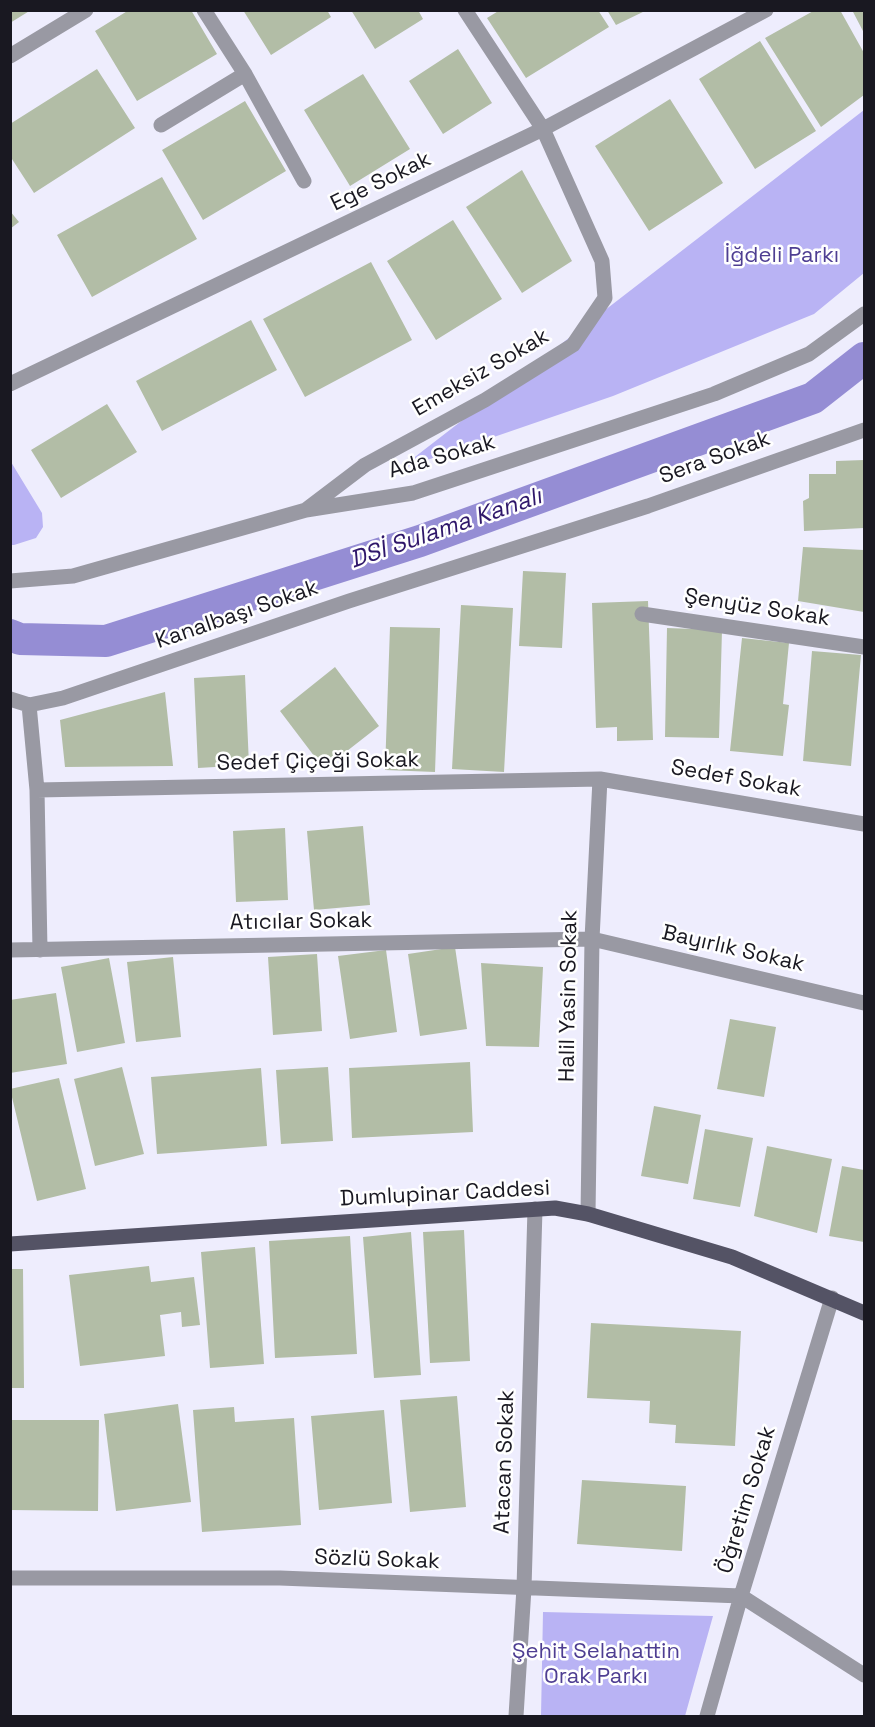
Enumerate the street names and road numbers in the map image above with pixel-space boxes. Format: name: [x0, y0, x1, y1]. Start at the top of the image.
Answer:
street label: Ege Sokak: [327, 146, 435, 218]
street label: Emeksiz Sokak: [408, 323, 554, 423]
street label: Sera Sokak: [656, 426, 774, 490]
street label: Ada Sokak: [386, 429, 498, 485]
street label: Kanalbaşı Sokak: [152, 575, 322, 655]
street label: Şenyüz Sokak: [682, 583, 832, 633]
street label: Sedef Çiçeği Sokak: [216, 747, 420, 777]
street label: Sedef Sokak: [669, 755, 803, 803]
street label: Atıcılar Sokak: [229, 908, 373, 936]
street label: Halil Yasin Sokak: [554, 910, 584, 1082]
street label: Bayırlık Sokak: [659, 920, 807, 978]
street label: Dumlupinar Caddesi: [339, 1175, 551, 1213]
street label: Atacan Sokak: [489, 1390, 521, 1534]
street label: Öğretim Sokak: [712, 1423, 782, 1577]
street label: Sözlü Sokak: [314, 1545, 440, 1575]

